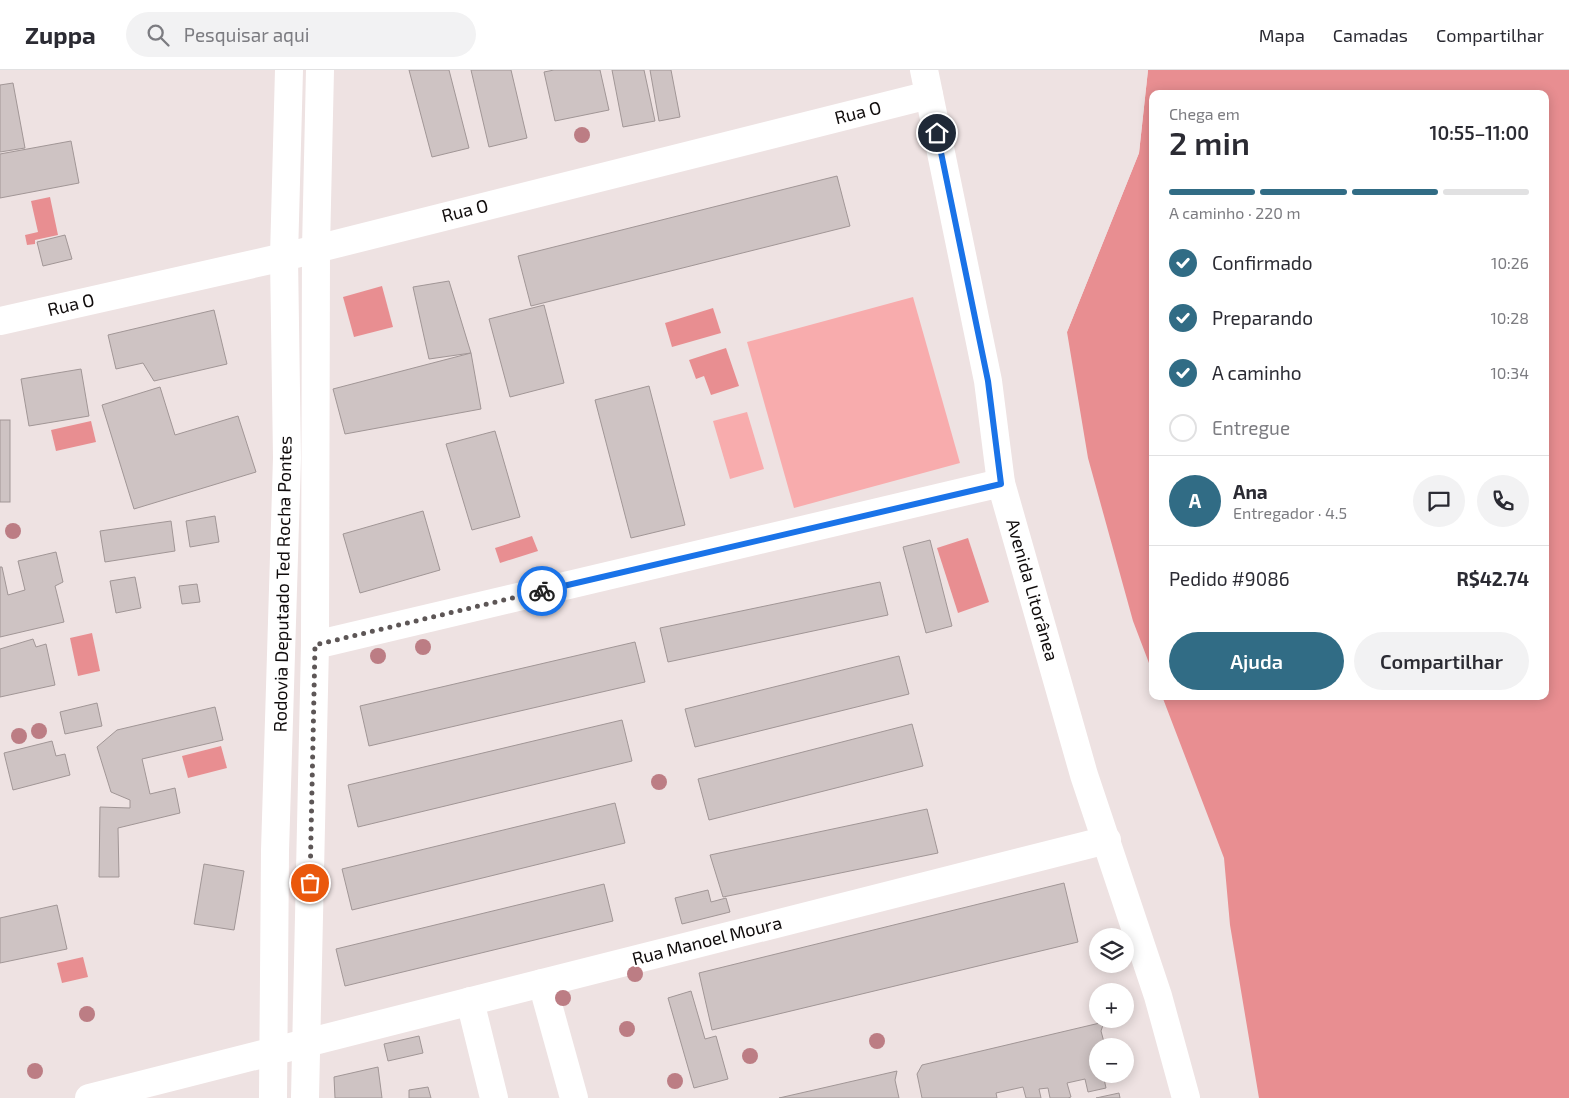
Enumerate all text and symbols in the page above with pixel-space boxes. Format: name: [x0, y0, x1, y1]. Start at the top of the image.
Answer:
search box: [126, 12, 476, 57]
text: Zuppa: [25, 20, 96, 49]
icon: search: [144, 21, 172, 49]
text: Pesquisar aqui: [184, 23, 309, 46]
text: Mapa: [1259, 24, 1305, 46]
text: Camadas: [1333, 24, 1408, 46]
text: Compartilhar: [1436, 24, 1544, 46]
street label: Rua O: [832, 96, 883, 128]
text: Chega em: [1169, 104, 1240, 123]
pin: [916, 112, 958, 154]
icon: home: [923, 119, 951, 147]
text: 10:55–11:00: [1429, 121, 1529, 144]
text: 2 min: [1169, 123, 1250, 161]
street label: Rua O: [439, 194, 490, 226]
text: A caminho · 220 m: [1169, 203, 1301, 222]
icon: check: [1169, 249, 1197, 277]
text: Confirmado: [1212, 251, 1313, 274]
text: 10:26: [1491, 253, 1529, 272]
street label: Rua O: [45, 288, 96, 320]
icon: check: [1169, 304, 1197, 332]
text: Preparando: [1212, 306, 1313, 329]
text: 10:28: [1491, 308, 1529, 327]
icon: check: [1169, 359, 1197, 387]
text: A caminho: [1212, 361, 1302, 384]
text: 10:34: [1490, 363, 1529, 382]
text: Entregue: [1212, 416, 1290, 439]
street label: Rodovia Deputado Ted Rocha Pontes: [268, 436, 296, 732]
button: chat: [1413, 475, 1465, 527]
button: phone: [1477, 475, 1529, 527]
text: Ana: [1233, 480, 1268, 503]
text: A: [1189, 489, 1201, 512]
text: Entregador · 4.5: [1233, 503, 1347, 522]
street label: Avenida Litorânea: [1002, 516, 1064, 663]
courier: [517, 566, 567, 616]
text: Pedido #9086: [1169, 567, 1290, 590]
text: R$42.74: [1456, 567, 1529, 590]
icon: bike: [528, 577, 556, 605]
button: Ajuda: [1169, 632, 1344, 690]
button: Compartilhar: [1354, 632, 1529, 690]
pin: [289, 862, 331, 904]
icon: bag: [296, 869, 324, 897]
street label: Rua Manoel Moura: [630, 911, 784, 969]
map controls: [1089, 928, 1134, 1083]
button: layers: [1089, 928, 1134, 973]
button: +: [1089, 983, 1134, 1028]
button: −: [1089, 1038, 1134, 1083]

